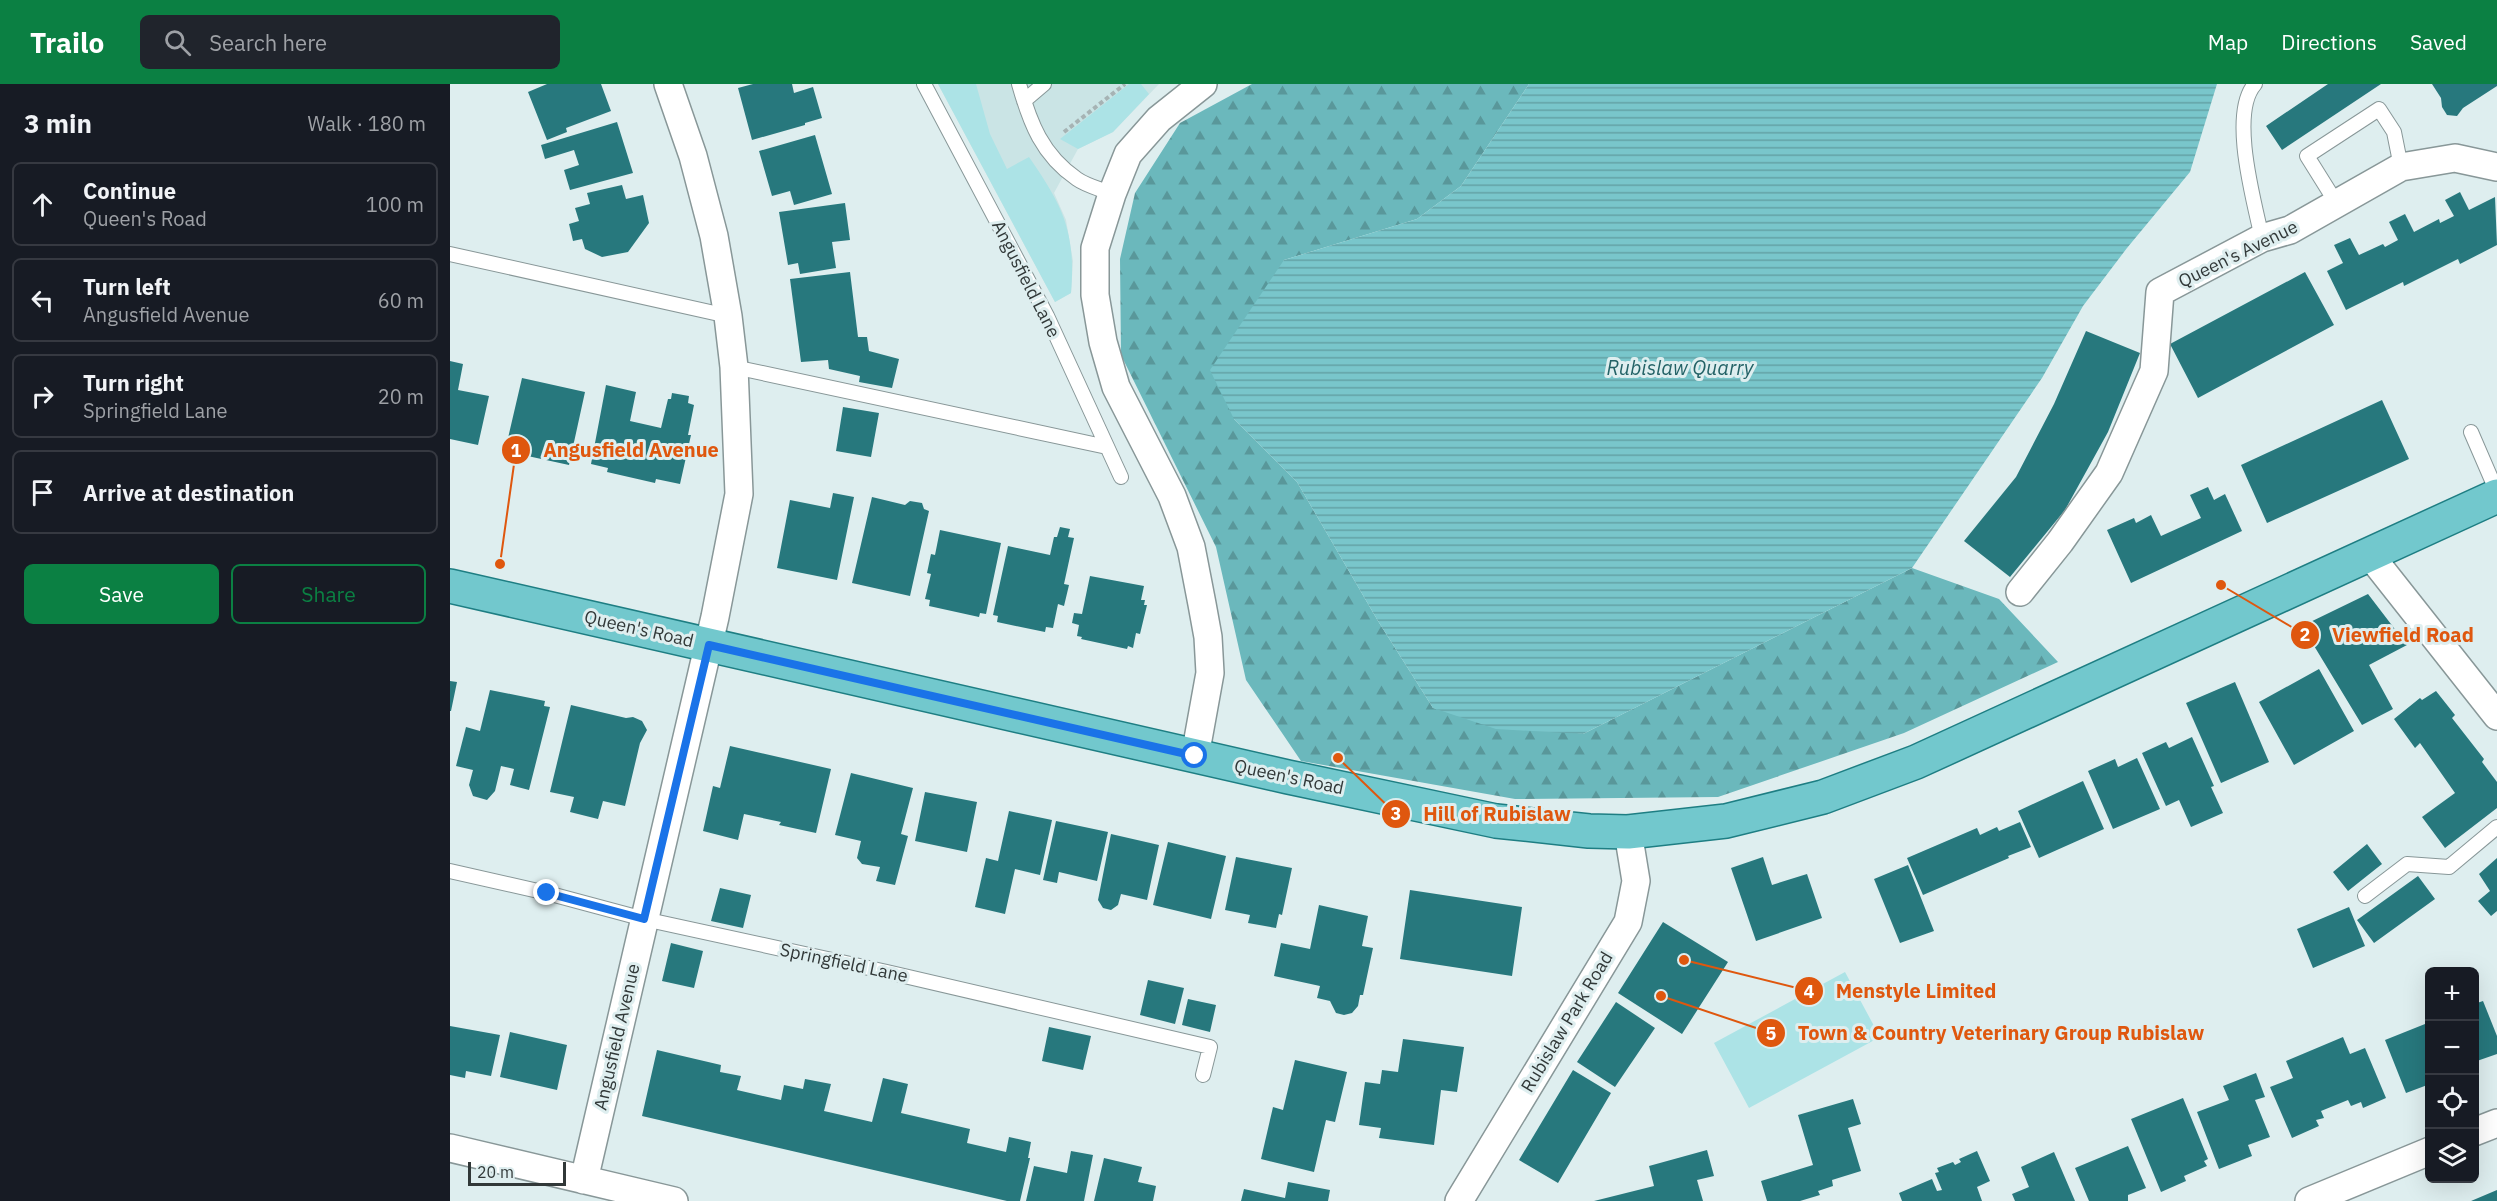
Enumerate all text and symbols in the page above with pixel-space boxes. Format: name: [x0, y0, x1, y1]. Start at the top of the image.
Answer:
search box: [140, 15, 560, 69]
text: Trailo: [30, 24, 104, 61]
icon: search: [161, 26, 194, 59]
text: Search here: [209, 28, 327, 57]
text: Map: [2208, 28, 2248, 56]
text: Directions: [2281, 28, 2377, 56]
text: Saved: [2410, 28, 2467, 56]
text: 3 min: [24, 106, 92, 140]
text: Walk · 180 m: [308, 110, 426, 137]
text: Continue: [83, 176, 176, 205]
icon: ahead: [26, 188, 59, 221]
text: 100 m: [366, 191, 424, 218]
text: Queen's Road: [83, 205, 207, 232]
street label: Queen's Avenue: [2174, 215, 2301, 292]
street label: Angusfield Lane: [987, 216, 1066, 341]
text: Turn left: [83, 272, 171, 301]
icon: left: [26, 284, 59, 317]
text: 60 m: [378, 287, 424, 314]
text: Angusfield Avenue: [83, 301, 250, 328]
water label: Rubislaw Quarry: [1607, 354, 1755, 381]
text: Turn right: [83, 368, 184, 397]
icon: right: [26, 380, 59, 413]
text: 20 m: [378, 383, 424, 410]
text: Springfield Lane: [83, 397, 228, 424]
callout: Angusfield Avenue: [501, 431, 731, 469]
text: Angusfield Avenue: [543, 436, 719, 463]
text: 1: [511, 439, 522, 462]
icon: arrive: [26, 476, 59, 509]
text: Arrive at destination: [83, 478, 294, 507]
button: Save: [24, 564, 219, 624]
button: Share: [231, 564, 426, 624]
street label: Queen's Road: [582, 605, 696, 652]
callout: Viewfield Road: [2290, 616, 2486, 654]
text: Viewfield Road: [2332, 621, 2474, 648]
text: 2: [2300, 623, 2310, 646]
route start: [1181, 742, 1207, 768]
street label: Queen's Road: [1232, 754, 1346, 799]
callout: Hill of Rubislaw: [1381, 795, 1583, 833]
text: Hill of Rubislaw: [1423, 800, 1571, 827]
text: 3: [1391, 802, 1401, 825]
route end: [533, 879, 559, 905]
street label: Springfield Lane: [778, 938, 910, 987]
street label: Rubislaw Park Road: [1515, 947, 1618, 1096]
street label: Angusfield Avenue: [588, 961, 645, 1112]
map controls: [2425, 967, 2479, 1183]
button: +: [2425, 967, 2479, 1021]
callout: Menstyle Limited: [1794, 972, 2009, 1010]
text: Menstyle Limited: [1836, 977, 1996, 1004]
text: 4: [1804, 980, 1815, 1003]
callout: Town & Country Veterinary Group Rubislaw: [1756, 1014, 2216, 1052]
text: Town & Country Veterinary Group Rubislaw: [1798, 1019, 2204, 1046]
button: −: [2425, 1021, 2479, 1075]
text: 5: [1766, 1022, 1777, 1045]
button: locate: [2425, 1075, 2479, 1129]
button: layers: [2425, 1129, 2479, 1183]
scale bar: [468, 1159, 566, 1186]
text: 20 m: [477, 1162, 514, 1182]

